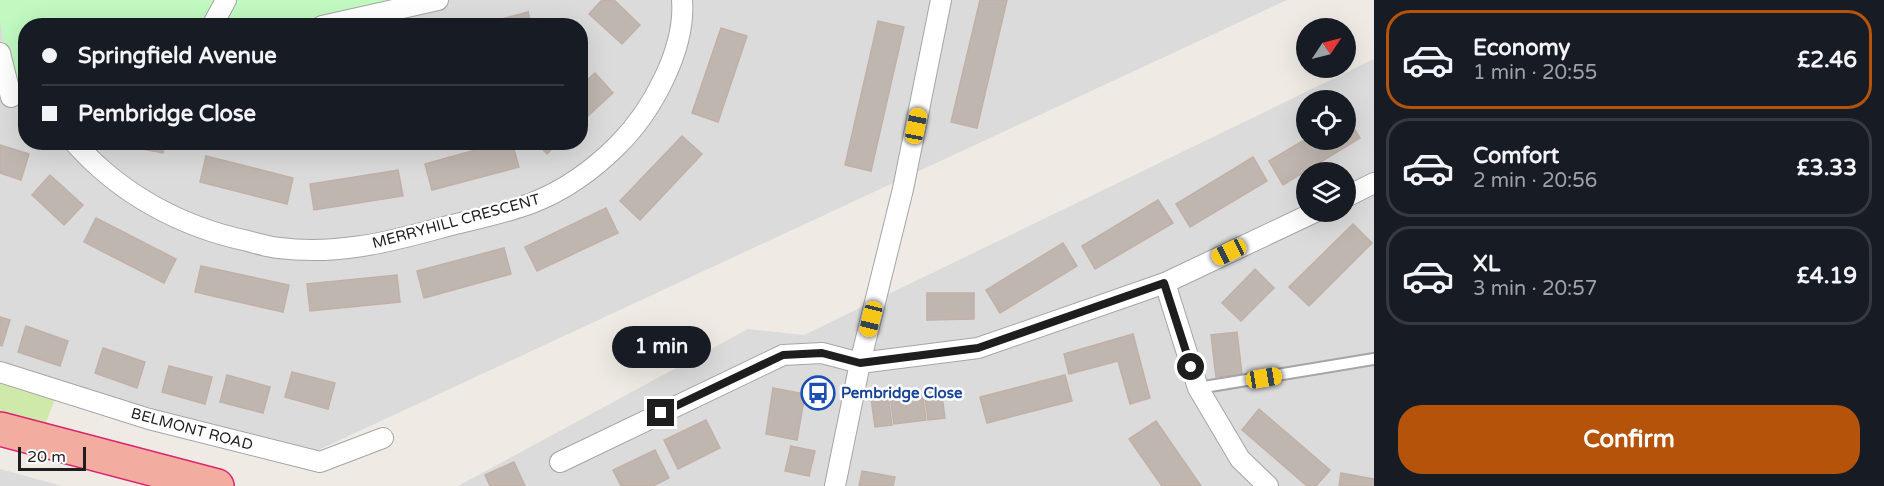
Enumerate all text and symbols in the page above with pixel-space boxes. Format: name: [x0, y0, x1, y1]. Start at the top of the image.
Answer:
north arrow: [1296, 18, 1356, 78]
map controls: [1296, 18, 1356, 222]
icon: car: [1401, 33, 1455, 87]
text: Economy: [1473, 35, 1570, 61]
text: Springfield Avenue: [78, 43, 277, 69]
text: £2.46: [1797, 47, 1857, 73]
text: 1 min · 20:55: [1473, 61, 1597, 85]
button: locate: [1296, 90, 1356, 150]
text: Pembridge Close: [78, 101, 256, 127]
car: [904, 107, 928, 145]
icon: car: [1401, 141, 1455, 195]
text: Comfort: [1473, 143, 1559, 169]
text: £3.33: [1797, 155, 1857, 181]
button: layers: [1296, 162, 1356, 222]
text: 2 min · 20:56: [1473, 169, 1597, 193]
street label: MERRYHILL CRESCENT: [370, 190, 542, 252]
car: [1209, 236, 1249, 268]
icon: car: [1401, 249, 1455, 303]
text: XL: [1473, 251, 1500, 277]
text: £4.19: [1797, 263, 1857, 289]
text: 3 min · 20:57: [1473, 277, 1597, 301]
car: [858, 299, 884, 339]
callout: 1 min: [612, 326, 710, 368]
text: 1 min: [635, 335, 688, 359]
route start: [1177, 353, 1204, 380]
car: [1245, 366, 1283, 390]
bus stop icon: Pembridge Close: [800, 375, 836, 411]
place label: Pembridge Close: [841, 384, 963, 403]
route end: [647, 399, 674, 426]
street label: BELMONT ROAD: [129, 404, 255, 454]
button: Confirm: [1398, 405, 1860, 474]
scale bar: [18, 444, 86, 472]
text: 20 m: [27, 447, 66, 467]

